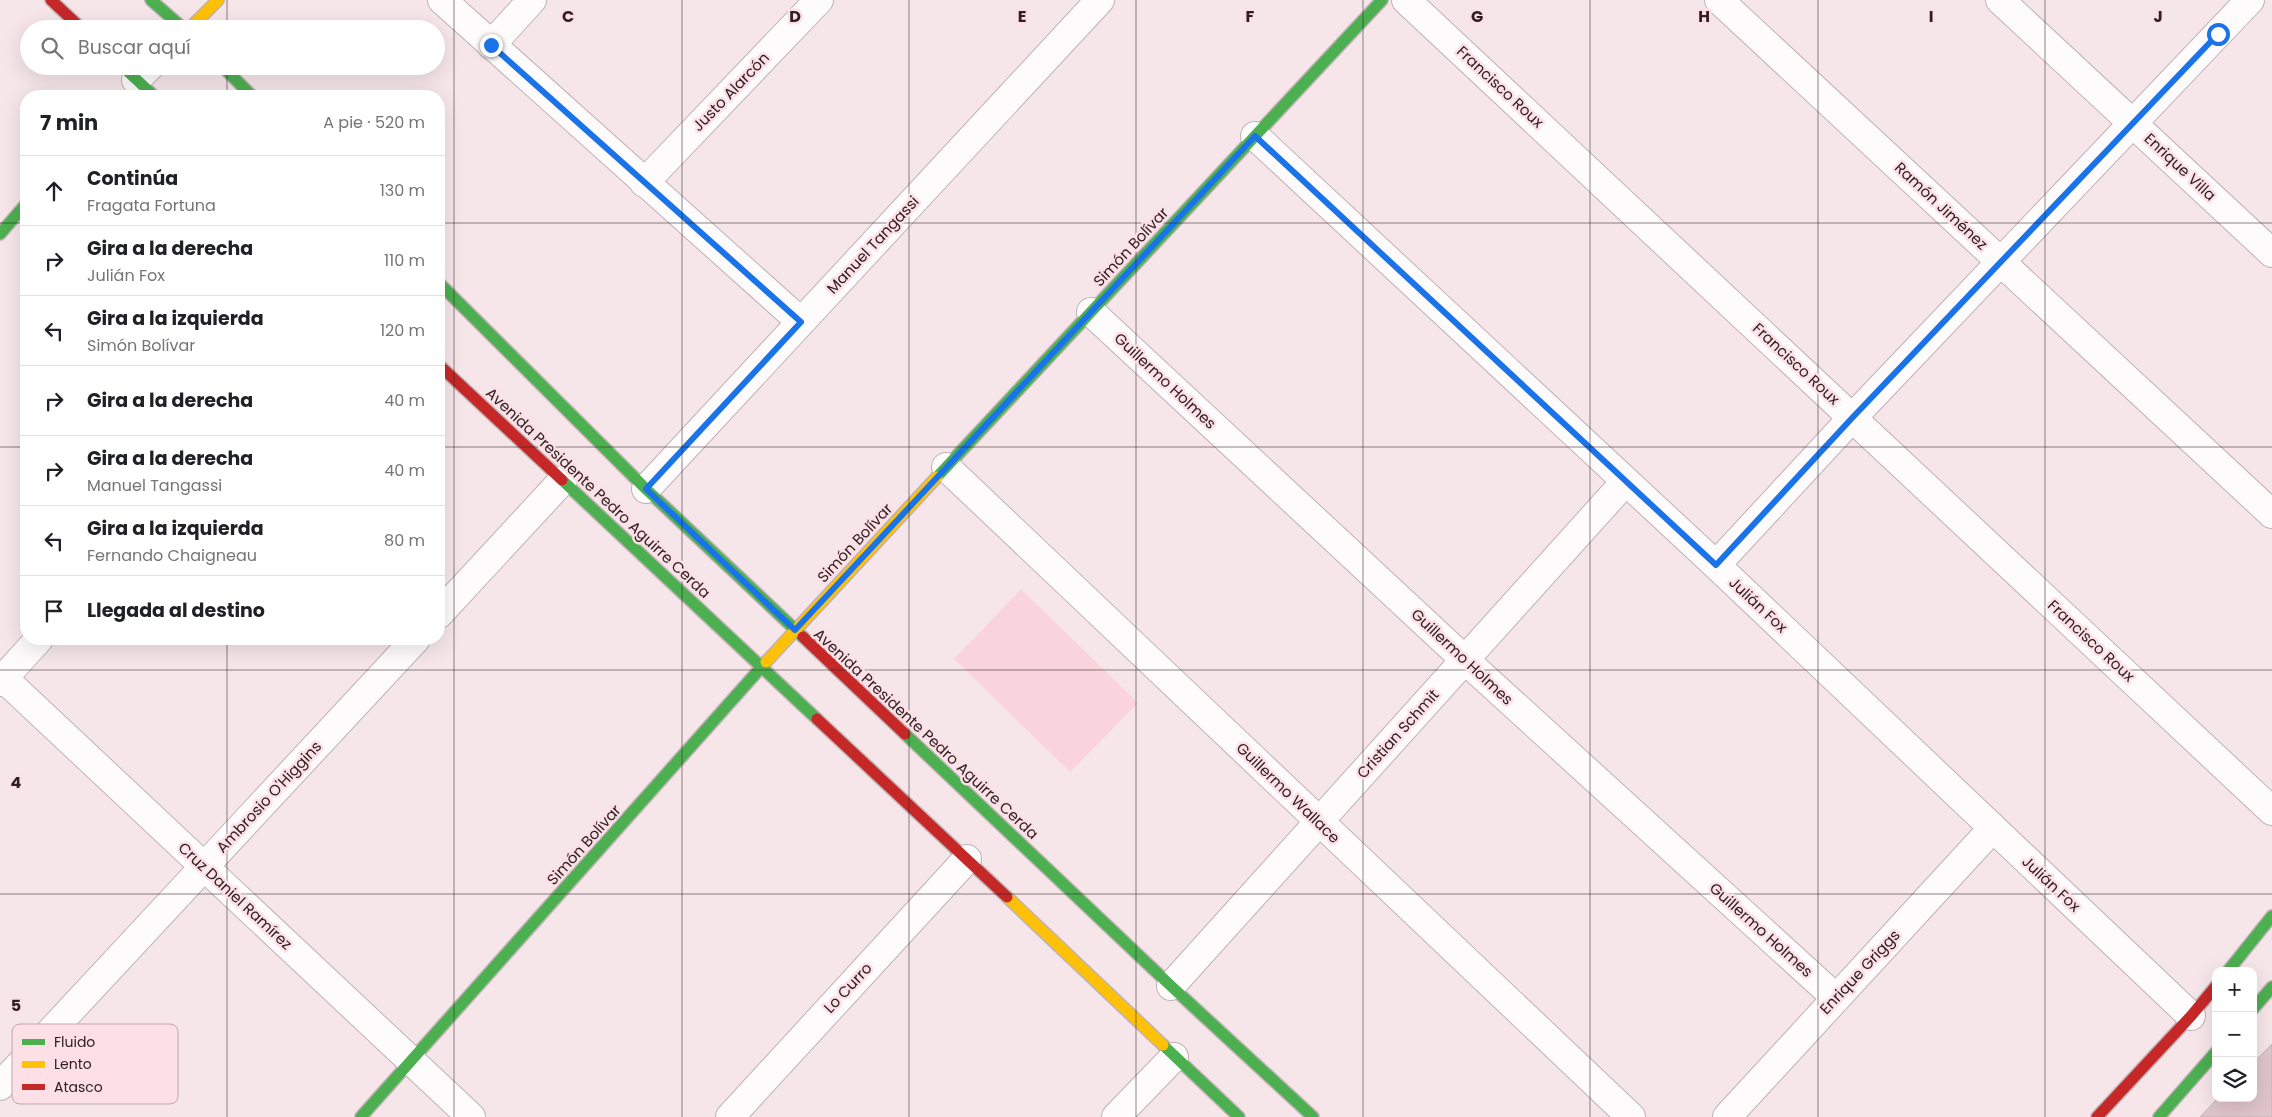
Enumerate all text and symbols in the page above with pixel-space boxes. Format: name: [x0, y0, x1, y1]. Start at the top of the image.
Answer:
text: C: [562, 5, 574, 28]
text: D: [789, 5, 801, 28]
text: E: [1018, 5, 1026, 28]
text: F: [1246, 5, 1255, 28]
text: G: [1471, 5, 1483, 28]
text: H: [1698, 5, 1710, 28]
text: I: [1929, 5, 1933, 28]
text: J: [2153, 5, 2163, 28]
search box: [20, 20, 445, 75]
route start: [2207, 23, 2230, 46]
icon: search: [38, 34, 66, 62]
text: Buscar aquí: [78, 34, 191, 61]
route end: [480, 34, 503, 57]
street label: Francisco Roux: [1452, 41, 1548, 132]
street label: Justo Alarcón: [688, 48, 774, 136]
text: 7 min: [40, 108, 98, 137]
text: A pie · 520 m: [323, 111, 425, 134]
street label: Enrique Villa: [2140, 128, 2221, 205]
street label: Ramón Jiménez: [1890, 157, 1993, 254]
text: Continúa: [87, 165, 178, 192]
icon: ahead: [40, 177, 68, 205]
text: 130 m: [380, 179, 425, 202]
street label: Manuel Tangassi: [822, 191, 924, 298]
text: Fragata Fortuna: [87, 194, 216, 217]
street label: Simón Bolívar: [1088, 202, 1173, 291]
text: Gira a la derecha: [87, 235, 253, 262]
icon: right: [40, 247, 68, 275]
text: 110 m: [384, 249, 425, 272]
text: Julián Fox: [87, 264, 165, 287]
text: Gira a la izquierda: [87, 305, 264, 332]
icon: left: [40, 317, 68, 345]
street label: Francisco Roux: [1748, 318, 1844, 409]
text: 120 m: [380, 319, 425, 342]
street label: Guillermo Holmes: [1110, 328, 1221, 434]
text: Simón Bolívar: [87, 334, 195, 357]
street label: Avenida Presidente Pedro Aguirre Cerda: [481, 383, 715, 603]
icon: right: [40, 387, 68, 415]
text: Gira a la derecha: [87, 387, 253, 414]
text: 40 m: [384, 389, 425, 412]
text: Gira a la derecha: [87, 445, 253, 472]
icon: right: [40, 457, 68, 485]
text: 40 m: [384, 459, 425, 482]
text: Manuel Tangassi: [87, 474, 222, 497]
street label: Simón Bolívar: [812, 498, 897, 587]
text: Gira a la izquierda: [87, 515, 264, 542]
icon: left: [40, 527, 68, 555]
text: 80 m: [384, 529, 425, 552]
text: Fernando Chaigneau: [87, 544, 257, 567]
street label: Julián Fox: [1724, 572, 1792, 637]
street label: Francisco Roux: [2043, 595, 2139, 686]
icon: arrive: [40, 597, 68, 625]
text: Llegada al destino: [87, 597, 265, 624]
street label: Guillermo Holmes: [1407, 604, 1518, 710]
street label: Avenida Presidente Pedro Aguirre Cerda: [809, 624, 1043, 844]
street label: Cristian Schmit: [1352, 684, 1443, 783]
street label: Ambrosio O'Higgins: [211, 736, 326, 857]
street label: Guillermo Wallace: [1232, 738, 1345, 848]
text: 4: [11, 771, 22, 794]
street label: Simón Bolívar: [542, 800, 626, 889]
street label: Cruz Daniel Ramírez: [174, 837, 297, 954]
street label: Julián Fox: [2017, 851, 2085, 916]
street label: Guillermo Holmes: [1705, 877, 1818, 982]
street label: Enrique Griggs: [1815, 925, 1904, 1019]
street label: Lo Curro: [819, 958, 876, 1018]
map controls: [2212, 967, 2257, 1102]
button: +: [2212, 967, 2257, 1012]
text: 5: [11, 994, 21, 1017]
button: −: [2212, 1012, 2257, 1057]
legend: [12, 1024, 178, 1104]
text: Fluido: [54, 1032, 95, 1052]
text: Lento: [54, 1054, 92, 1074]
button: layers: [2212, 1057, 2257, 1102]
text: Atasco: [54, 1077, 103, 1097]

